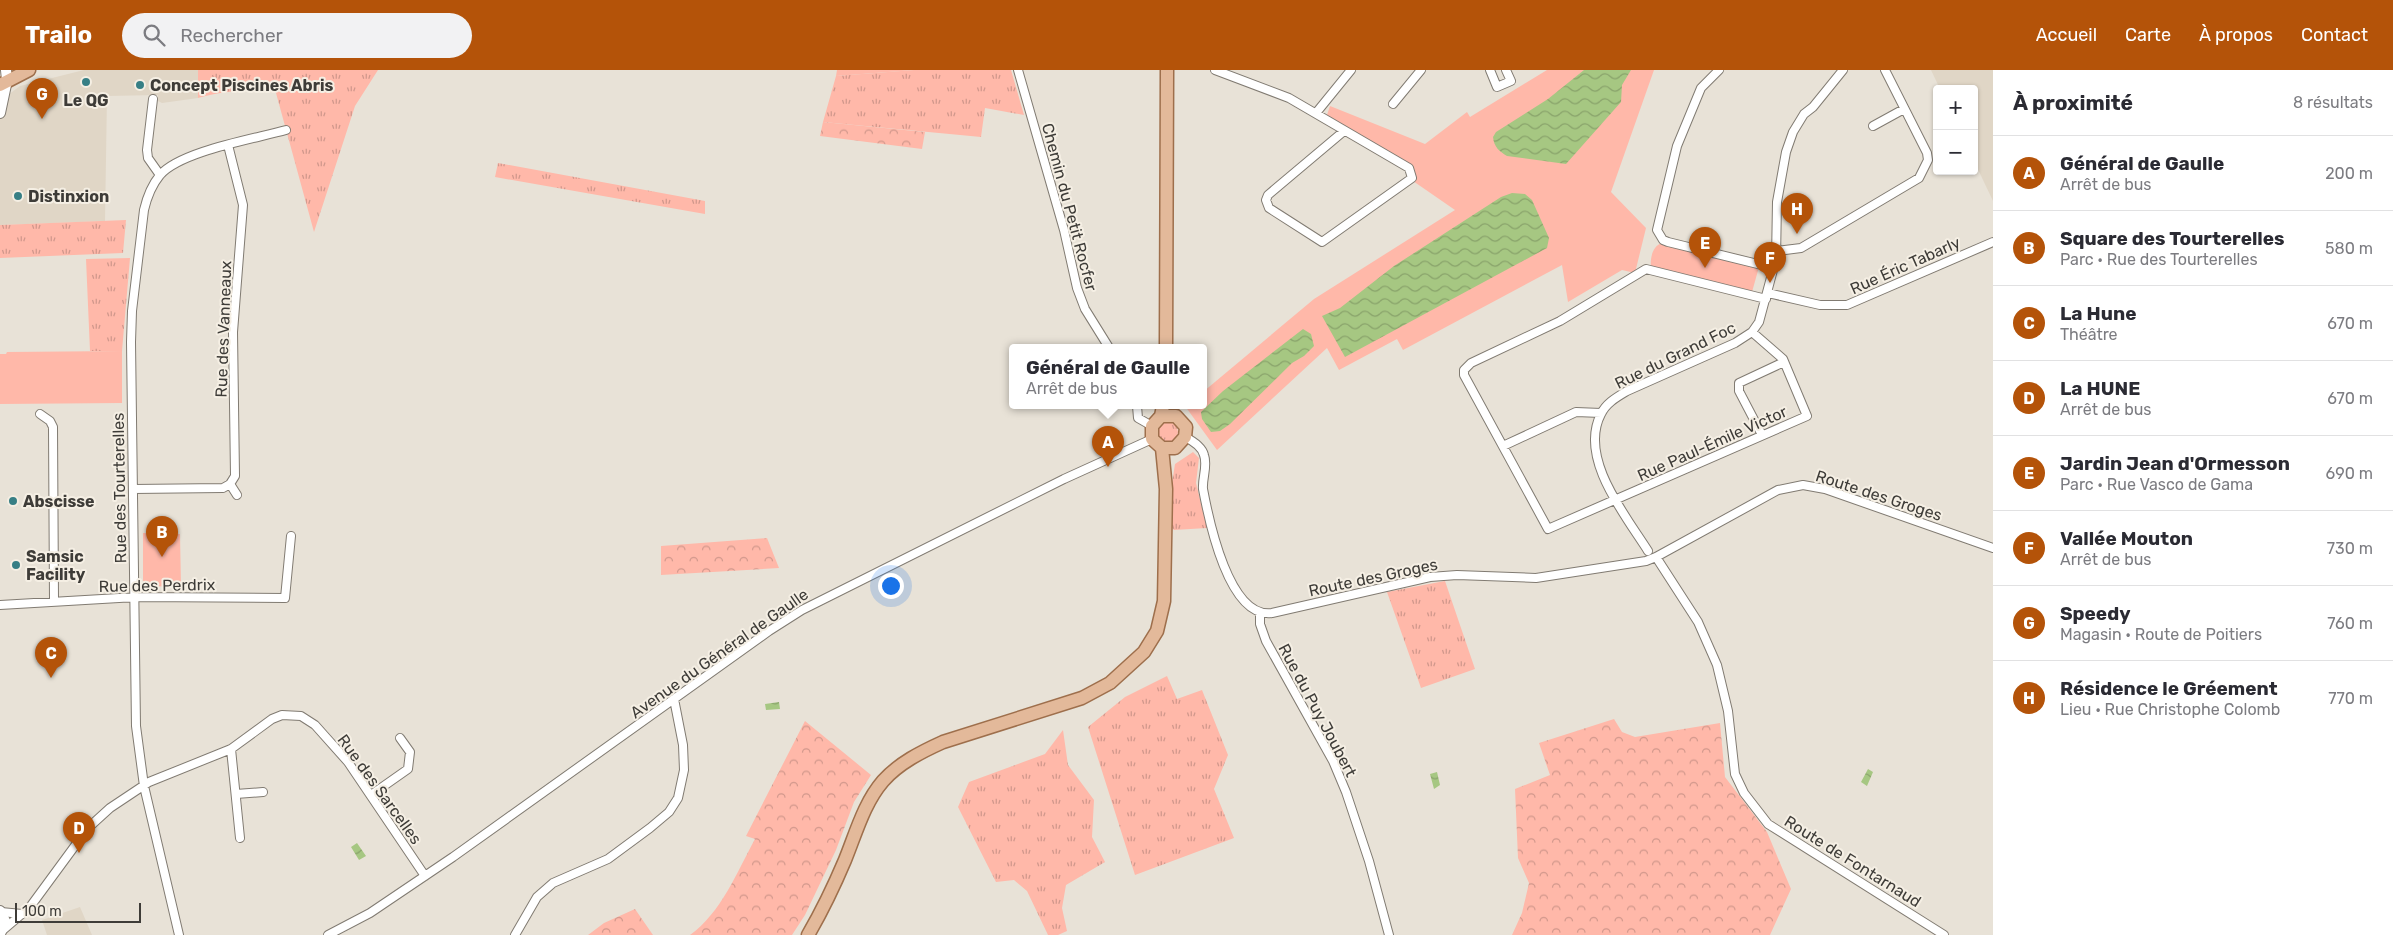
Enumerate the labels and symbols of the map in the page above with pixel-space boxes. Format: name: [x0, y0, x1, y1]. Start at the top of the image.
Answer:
marker: Le QG: [80, 76, 92, 88]
place label: Concept Piscines Abris: [150, 76, 333, 95]
pin: G: [26, 78, 58, 119]
marker: Concept Piscines Abris: [134, 79, 146, 91]
place label: Le QG: [63, 91, 109, 110]
street label: Chemin du Petit Rocfer: [1038, 121, 1101, 293]
place label: Distinxion: [28, 187, 109, 206]
marker: Distinxion: [12, 190, 24, 202]
pin: H: [1781, 193, 1813, 234]
pin: E: [1689, 227, 1721, 268]
street label: Rue Éric Tabarly: [1847, 233, 1963, 298]
pin: F: [1754, 242, 1786, 283]
street label: Rue des Vanneaux: [212, 260, 235, 398]
street label: Rue du Grand Foc: [1612, 318, 1739, 393]
street label: Rue Paul-Émile Victor: [1634, 402, 1790, 485]
street label: Rue des Tourterelles: [109, 412, 130, 564]
pin: A: [1092, 426, 1124, 467]
street label: Route des Groges: [1813, 466, 1944, 525]
place label: Abscisse: [23, 492, 95, 511]
marker: Abscisse: [7, 495, 19, 507]
pin: B: [146, 516, 178, 557]
place label: Samsic Facility: [26, 547, 86, 584]
street label: Route des Groges: [1307, 555, 1439, 600]
marker: Samsic Facility: [10, 559, 22, 571]
your location: [878, 573, 904, 599]
street label: Rue des Perdrix: [99, 575, 216, 596]
street label: Avenue du Général de Gaulle: [627, 585, 812, 722]
pin: C: [35, 637, 67, 678]
street label: Rue du Puy Joubert: [1274, 640, 1361, 780]
street label: Rue des Sarcelles: [333, 731, 426, 848]
pin: D: [63, 812, 95, 853]
street label: Route de Fontarnaud: [1781, 812, 1925, 911]
scale bar: [15, 900, 141, 923]

